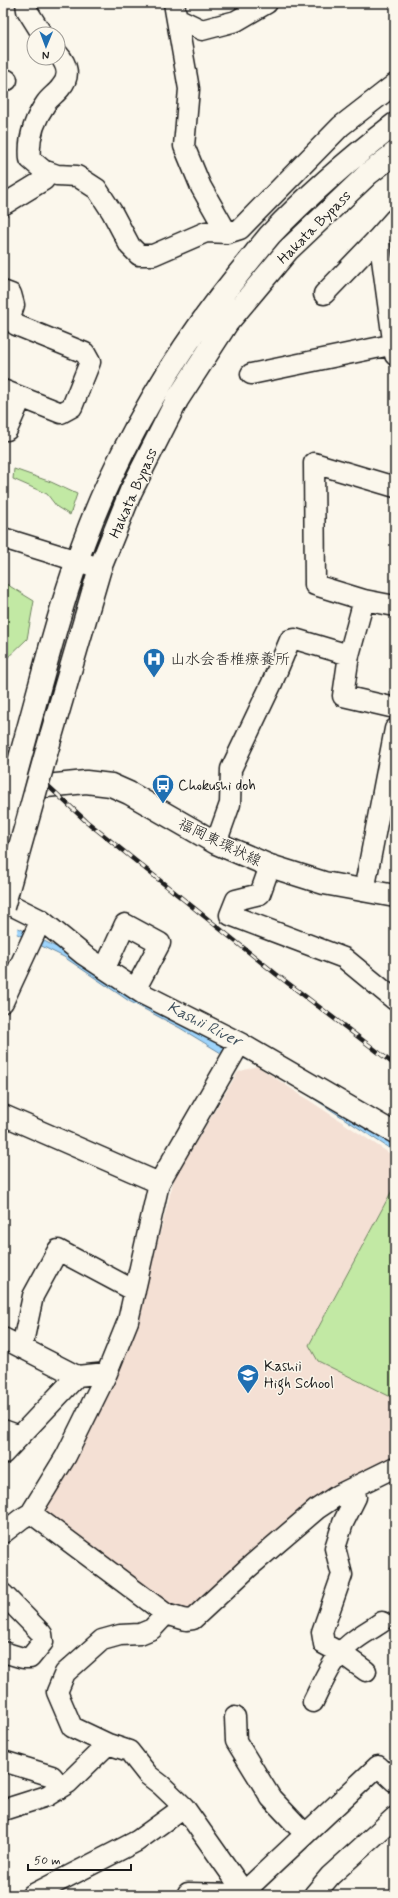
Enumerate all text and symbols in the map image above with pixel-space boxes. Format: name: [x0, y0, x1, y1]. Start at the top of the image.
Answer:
north arrow: [26, 26, 66, 66]
text: N: [42, 48, 50, 62]
street label: Hakata Bypass: [273, 186, 356, 269]
street label: Hakata Bypass: [105, 445, 163, 542]
hospital icon: 山水会香椎療養所: [141, 646, 167, 679]
place label: 山水会香椎療養所: [170, 650, 290, 670]
bus stop icon: Chokushi doh: [150, 772, 176, 805]
place label: Chokushi doh: [178, 776, 256, 796]
street label: 福岡東環状線: [175, 814, 264, 872]
water label: Kashii River: [164, 997, 247, 1053]
place label: Kashii High School: [264, 1357, 334, 1395]
school or university icon: Kashii High School: [235, 1362, 261, 1395]
scale bar: [28, 1846, 131, 1872]
text: 50 m: [34, 1853, 61, 1869]

